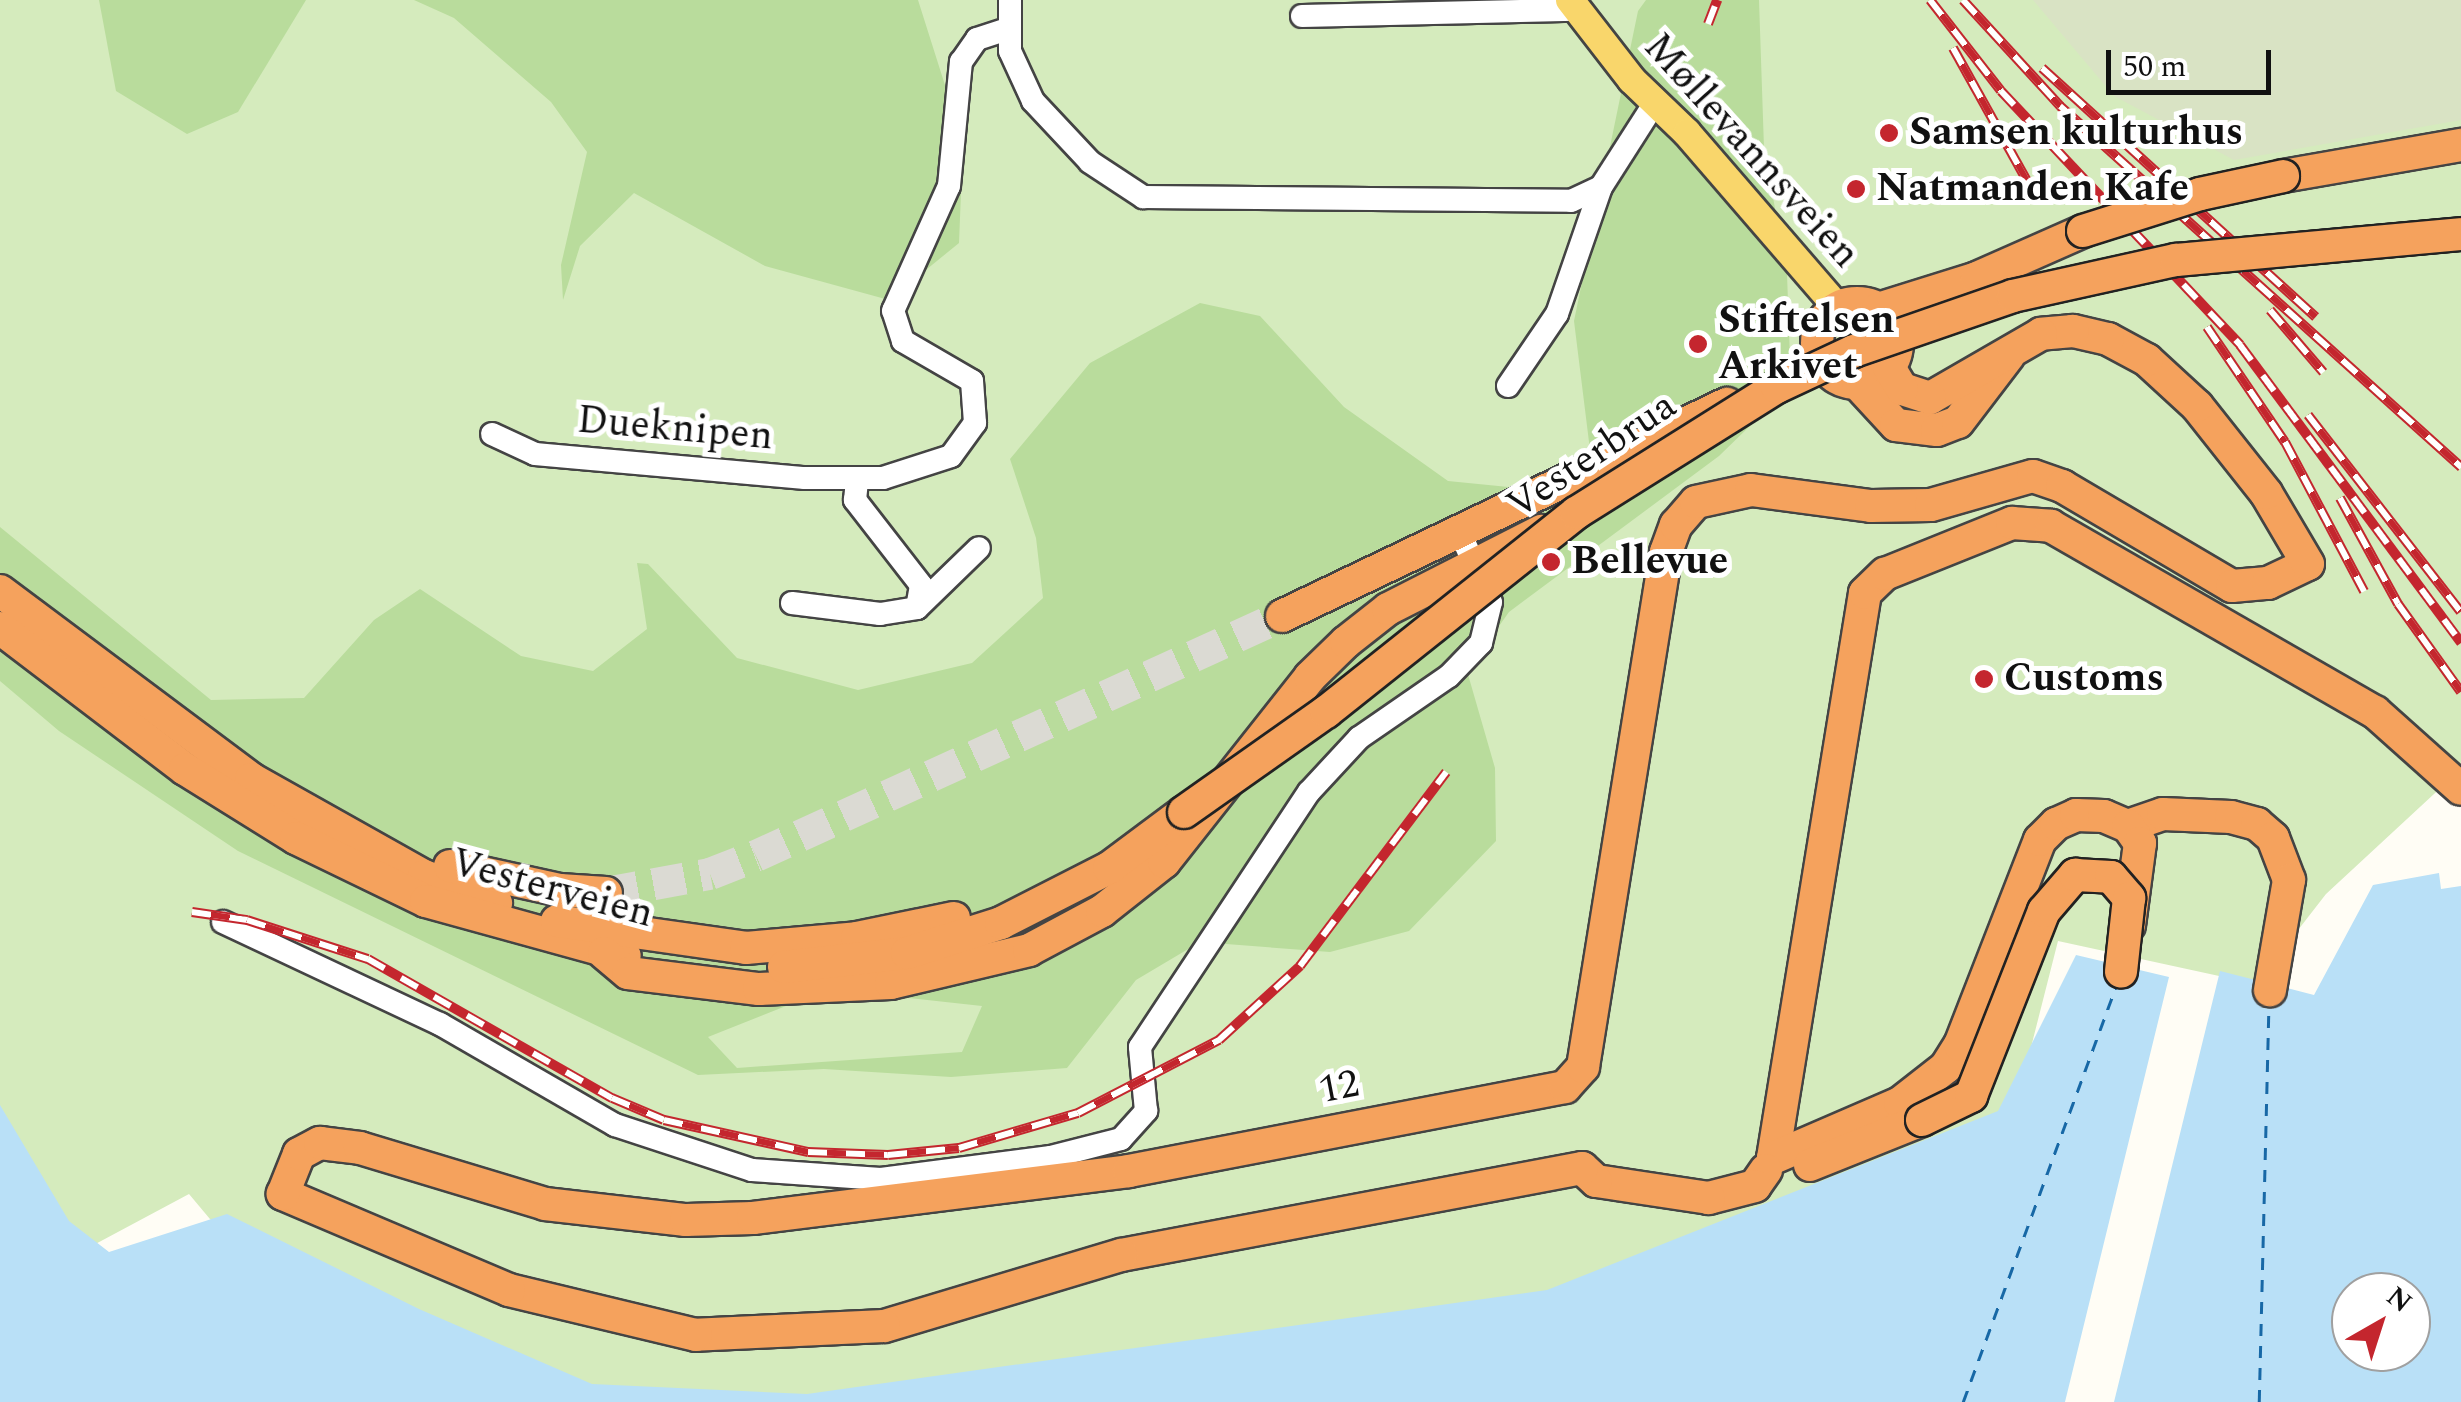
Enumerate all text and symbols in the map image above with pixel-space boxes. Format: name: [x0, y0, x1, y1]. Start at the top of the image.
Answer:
street label: Møllevannsveien: [1633, 24, 1869, 278]
scale bar: [2111, 30, 2276, 92]
text: 50 m: [2123, 44, 2186, 90]
place label: Samsen kulturhus: [1909, 109, 2243, 157]
marker: Samsen kulturhus: [1878, 122, 1900, 144]
place label: Natmanden Kafe: [1876, 165, 2189, 213]
marker: Natmanden Kafe: [1845, 178, 1867, 200]
place label: Stiftelsen Arkivet: [1718, 297, 1895, 391]
marker: Stiftelsen Arkivet: [1687, 333, 1709, 355]
street label: Vesterbrua: [1498, 382, 1686, 530]
street label: Dueknipen: [575, 397, 775, 461]
place label: Bellevue: [1571, 538, 1728, 586]
marker: Bellevue: [1540, 551, 1562, 573]
place label: Customs: [2004, 655, 2164, 703]
marker: Customs: [1973, 668, 1995, 690]
street label: Vesterveien: [446, 839, 658, 939]
street label: 12: [1315, 1061, 1363, 1115]
north arrow: [2331, 1272, 2431, 1372]
text: N: [2377, 1276, 2421, 1324]

